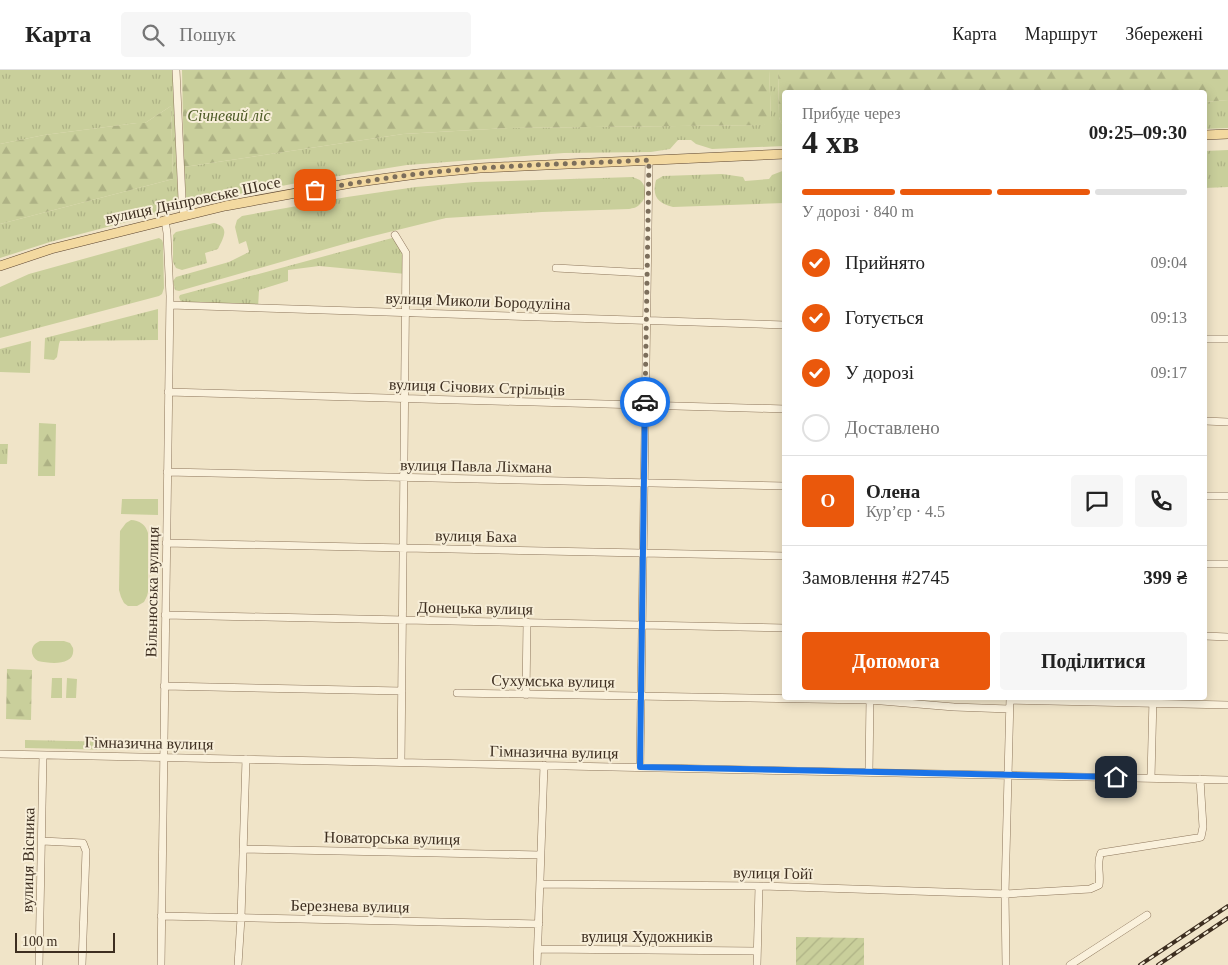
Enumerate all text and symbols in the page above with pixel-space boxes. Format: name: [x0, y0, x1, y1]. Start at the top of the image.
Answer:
search box: [121, 12, 471, 57]
text: Карта: [25, 21, 91, 47]
icon: search: [139, 21, 167, 49]
text: Пошук: [179, 24, 236, 45]
text: Карта: [952, 24, 997, 44]
text: Маршрут: [1025, 24, 1097, 44]
text: Збережені: [1125, 24, 1203, 44]
text: Прибуде через: [802, 105, 901, 122]
park label: Січневий ліс: [187, 107, 271, 124]
text: 09:25–09:30: [1089, 122, 1187, 143]
text: 4 хв: [802, 124, 859, 160]
pin: [294, 169, 336, 211]
street label: вулиця Дніпровське Шосе: [104, 173, 282, 228]
icon: bag: [301, 176, 329, 204]
text: У дорозі · 840 m: [802, 203, 914, 220]
icon: check: [802, 249, 830, 277]
text: Прийнято: [845, 252, 925, 273]
text: 09:04: [1151, 254, 1187, 271]
street label: вулиця Миколи Бородуліна: [385, 289, 571, 314]
icon: check: [802, 304, 830, 332]
text: Готується: [845, 307, 923, 328]
text: 09:13: [1151, 309, 1187, 326]
icon: check: [802, 359, 830, 387]
text: У дорозі: [845, 362, 914, 383]
text: 09:17: [1151, 364, 1187, 381]
street label: вулиця Січових Стрільців: [389, 375, 566, 400]
courier: [620, 377, 670, 427]
icon: car: [631, 388, 659, 416]
text: Доставлено: [845, 417, 940, 438]
street label: вулиця Павла Ліхмана: [400, 456, 552, 477]
button: chat: [1071, 475, 1123, 527]
button: phone: [1135, 475, 1187, 527]
text: Олена: [866, 481, 920, 502]
text: О: [821, 490, 835, 511]
text: Кур’єр · 4.5: [866, 503, 945, 520]
street label: Вільнюська вулиця: [142, 526, 163, 658]
street label: вулиця Баха: [435, 527, 517, 546]
text: Замовлення #2745: [802, 567, 949, 588]
text: 399 ₴: [1143, 567, 1187, 588]
street label: Донецька вулиця: [417, 598, 534, 619]
button: Допомога: [802, 632, 990, 690]
button: Поділитися: [1000, 632, 1187, 690]
street label: Сухумська вулиця: [491, 671, 615, 692]
street label: Гімназична вулиця: [84, 733, 214, 754]
street label: Гімназична вулиця: [489, 742, 619, 763]
pin: [1095, 756, 1137, 798]
icon: home: [1102, 763, 1130, 791]
street label: вулиця Вісника: [19, 807, 38, 913]
street label: Новаторська вулиця: [324, 828, 461, 849]
street label: вулиця Гойї: [733, 864, 814, 883]
street label: Березнева вулиця: [290, 896, 410, 917]
street label: вулиця Художників: [581, 928, 713, 946]
scale bar: [15, 930, 115, 953]
text: 100 m: [22, 934, 57, 949]

